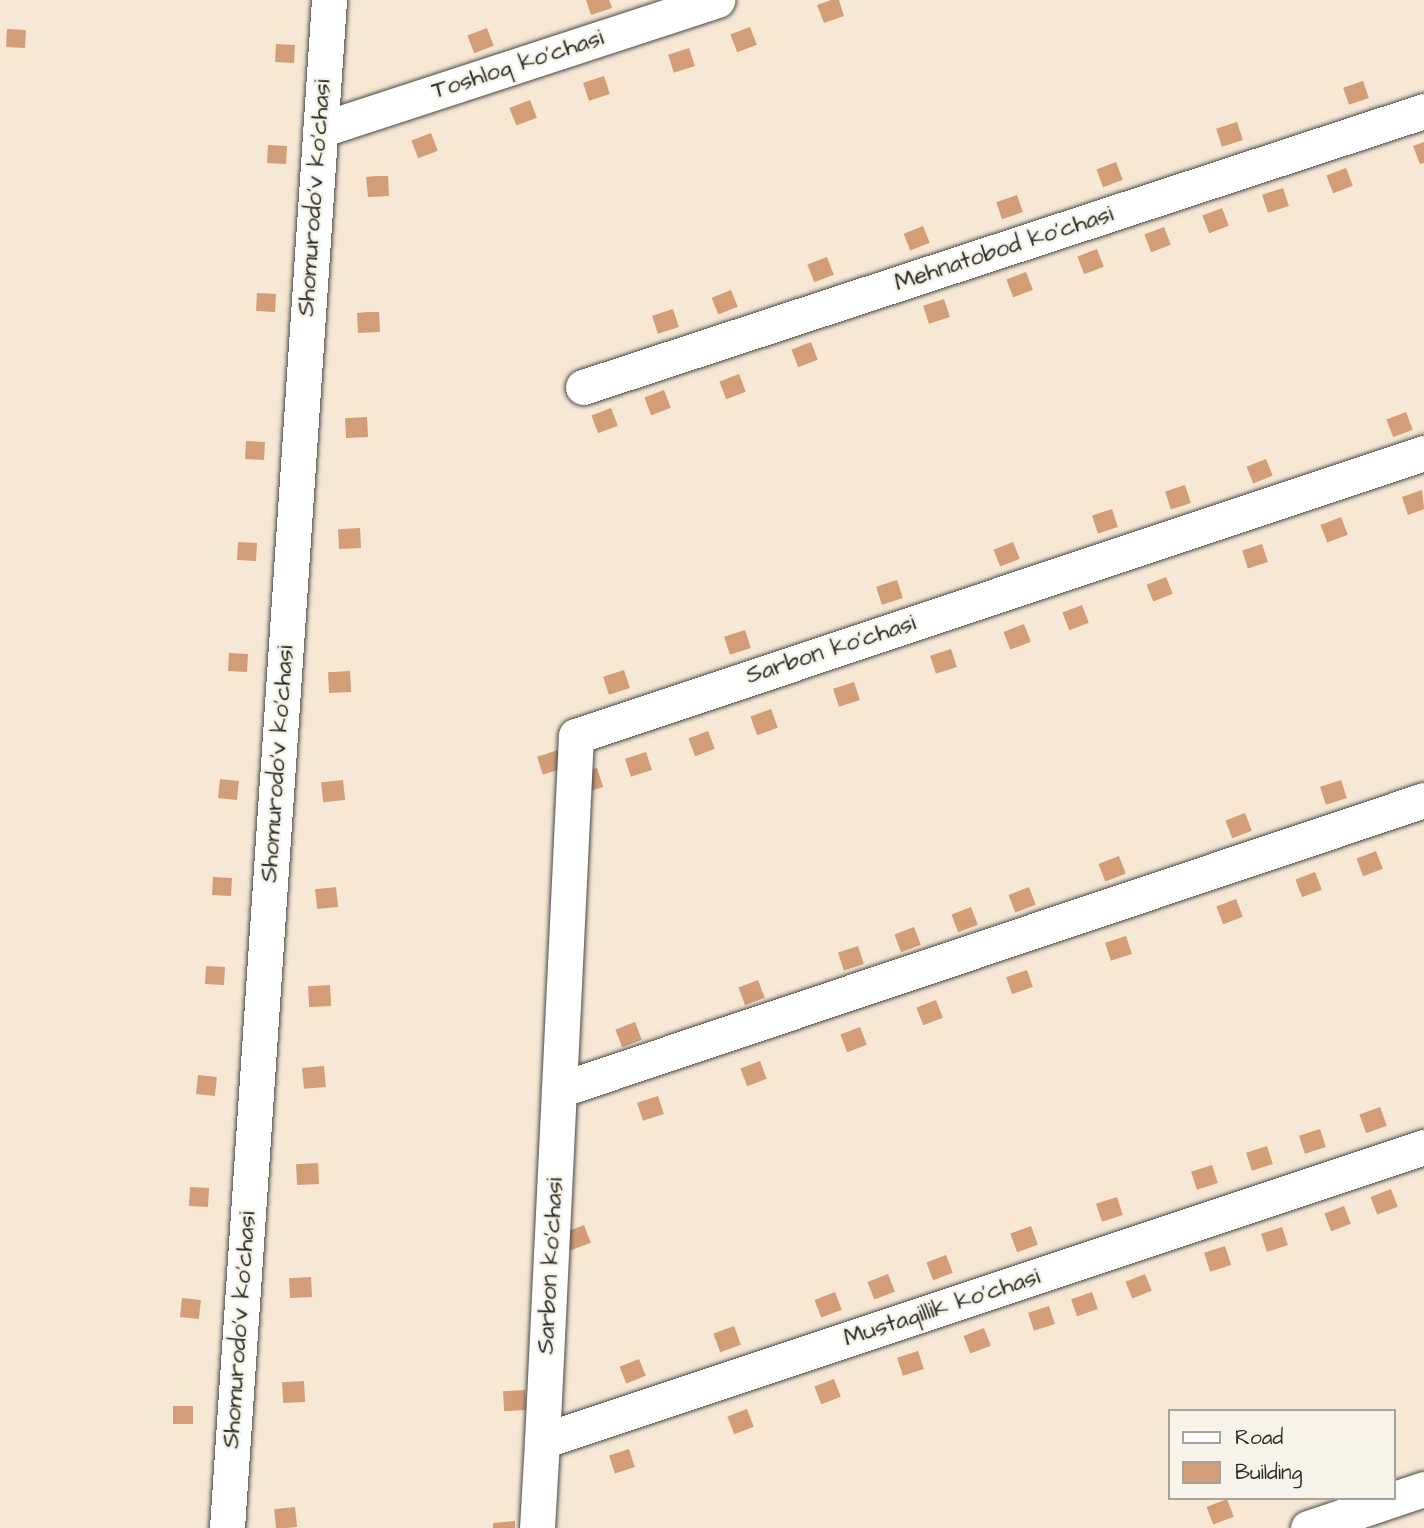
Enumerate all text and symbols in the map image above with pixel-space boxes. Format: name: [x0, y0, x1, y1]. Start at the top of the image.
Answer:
street label: Toshloq ko'chasi: [429, 24, 607, 106]
street label: Shomurodo'v ko'chasi: [292, 79, 338, 317]
street label: Mehnatobod ko'chasi: [891, 200, 1117, 298]
street label: Sarbon ko'chasi: [743, 609, 919, 691]
street label: Shomurodo'v ko'chasi: [255, 645, 301, 883]
street label: Sarbon ko'chasi: [532, 1177, 570, 1355]
street label: Shomurodo'v ko'chasi: [217, 1211, 263, 1449]
street label: Mustaqillik ko'chasi: [840, 1263, 1044, 1353]
legend: [1168, 1409, 1396, 1500]
text: Road: [1235, 1423, 1283, 1452]
text: Building: [1235, 1458, 1302, 1487]

